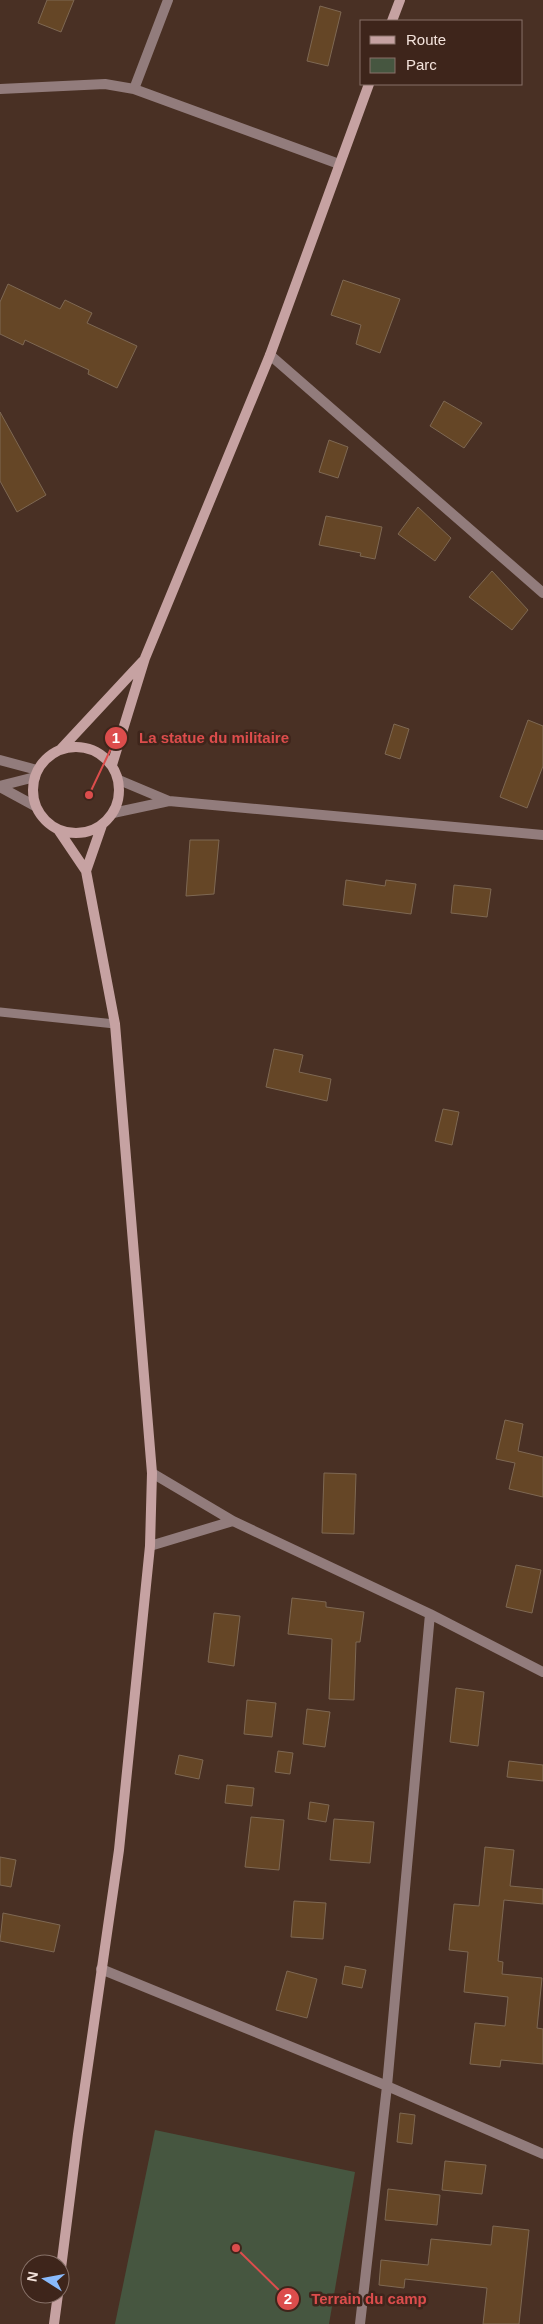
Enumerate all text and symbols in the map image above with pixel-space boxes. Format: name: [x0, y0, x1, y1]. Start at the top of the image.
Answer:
legend: [360, 20, 523, 85]
text: Route: [406, 31, 446, 48]
text: Parc: [406, 56, 437, 73]
callout: La statue du militaire: [104, 723, 299, 753]
text: 1: [112, 729, 120, 746]
text: La statue du militaire: [139, 729, 289, 746]
north arrow: [20, 2254, 70, 2304]
text: N: [23, 2270, 41, 2283]
callout: Terrain du camp: [276, 2284, 436, 2314]
text: 2: [284, 2290, 292, 2307]
text: Terrain du camp: [311, 2290, 427, 2307]

